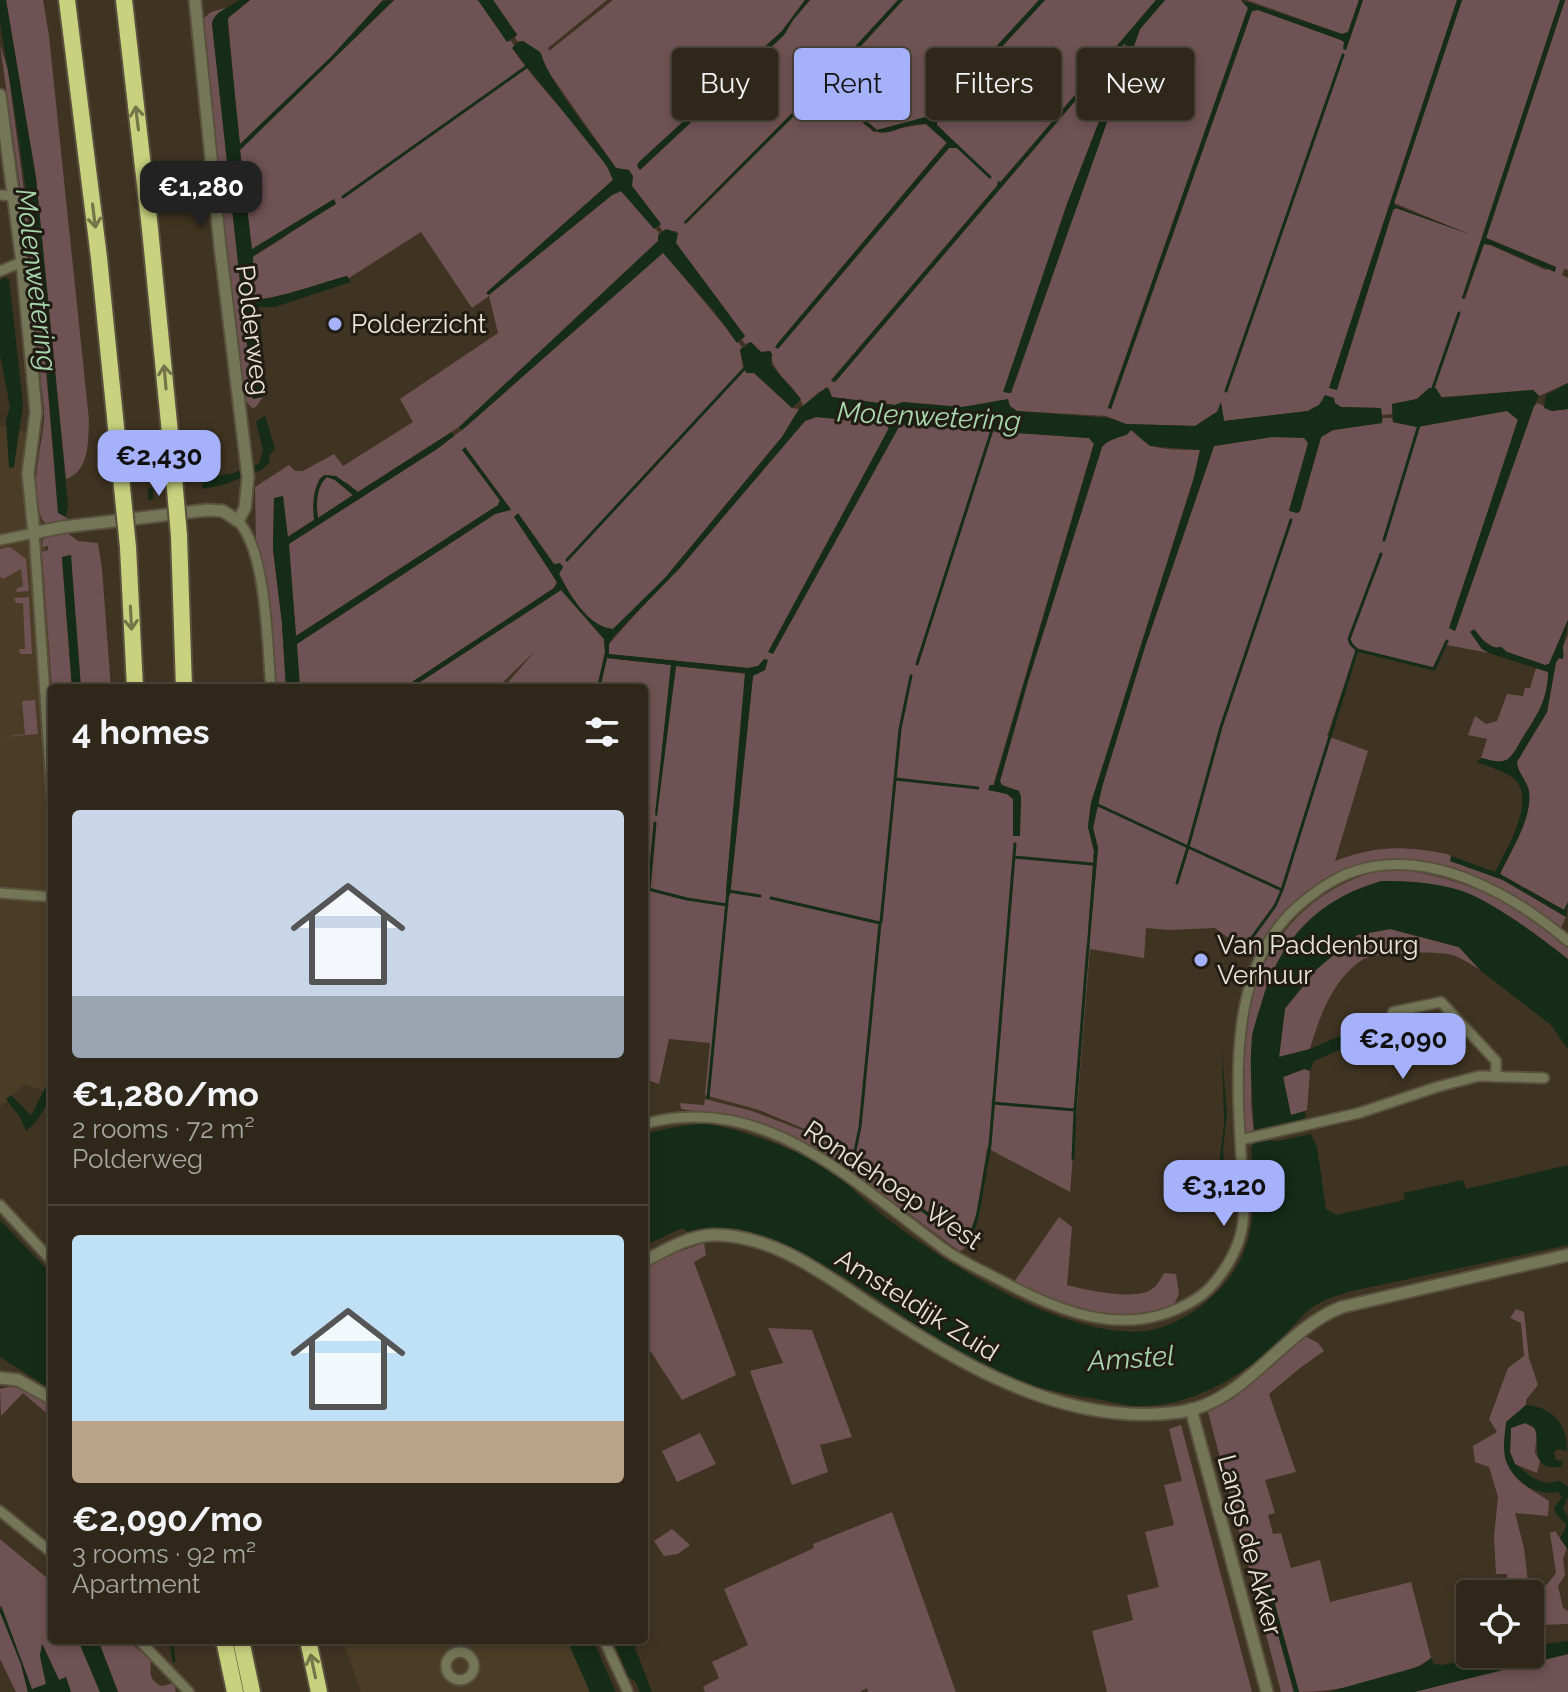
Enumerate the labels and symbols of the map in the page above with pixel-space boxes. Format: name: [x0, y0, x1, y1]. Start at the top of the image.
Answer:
one-way arrow: [130, 105, 145, 132]
pin: €1,280: [136, 161, 266, 229]
water label: Molenwetering: [9, 187, 64, 373]
one-way arrow: [87, 203, 102, 228]
street label: Polderweg: [230, 263, 276, 397]
place label: Polderzicht: [351, 309, 487, 339]
marker: Polderzicht: [326, 315, 344, 333]
one-way arrow: [157, 364, 172, 390]
water label: Molenwetering: [836, 395, 1022, 438]
pin: €2,430: [94, 430, 224, 498]
one-way arrow: [124, 604, 139, 631]
place label: Van Paddenburg Verhuur: [1217, 930, 1419, 990]
marker: Van Paddenburg Verhuur: [1192, 951, 1210, 969]
pin: €2,090: [1338, 1013, 1468, 1081]
street label: Rondehoep West: [798, 1114, 988, 1256]
pin: €3,120: [1159, 1160, 1289, 1228]
street label: Amsteldijk Zuid: [830, 1243, 1004, 1367]
water label: Amstel: [1084, 1339, 1176, 1378]
street label: Langs de Akker: [1211, 1451, 1289, 1639]
one-way arrow: [305, 1654, 320, 1679]

